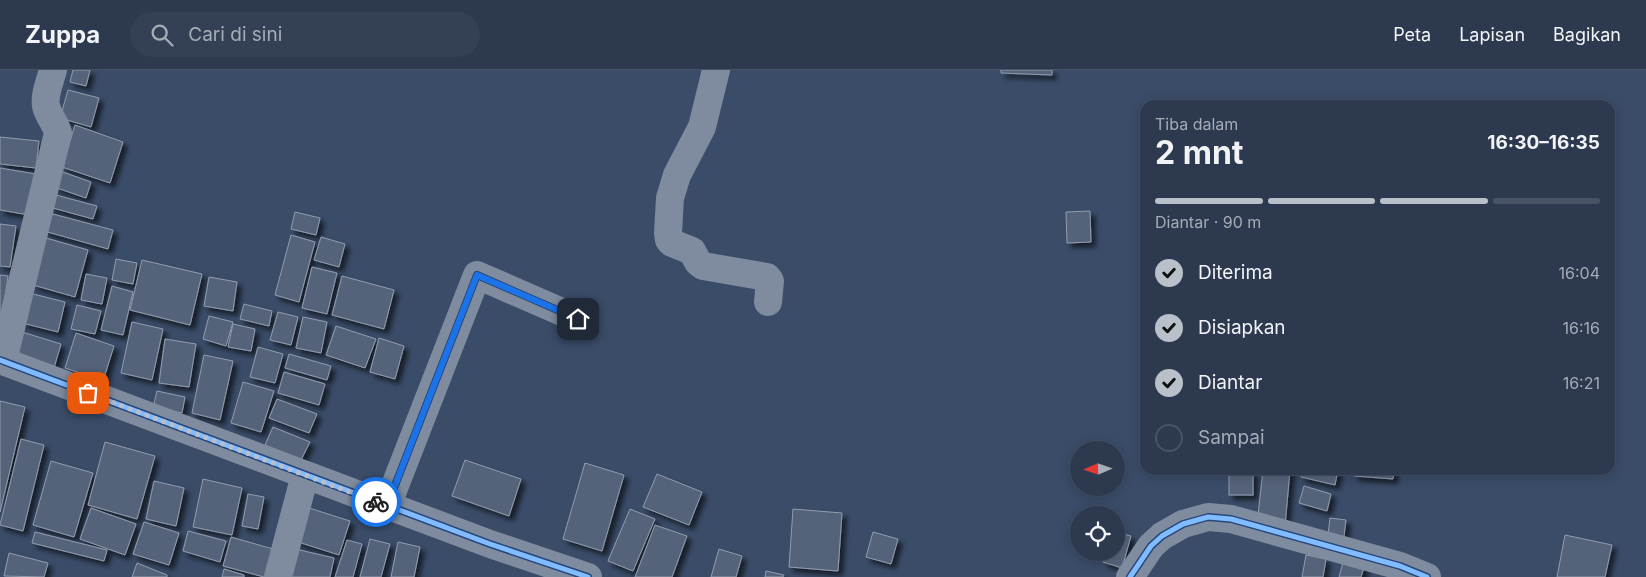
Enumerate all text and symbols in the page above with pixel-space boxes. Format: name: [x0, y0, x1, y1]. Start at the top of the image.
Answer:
search box: [130, 12, 480, 57]
text: Zuppa: [25, 20, 100, 49]
icon: search: [148, 21, 176, 49]
text: Cari di sini: [188, 23, 282, 46]
text: Peta: [1393, 24, 1431, 45]
text: Lapisan: [1459, 24, 1525, 45]
text: Bagikan: [1553, 24, 1621, 45]
text: Tiba dalam: [1155, 114, 1238, 134]
text: 16:30–16:35: [1487, 131, 1600, 154]
text: 2 mnt: [1155, 133, 1244, 172]
text: Diantar · 90 m: [1155, 212, 1261, 232]
icon: check: [1155, 259, 1183, 287]
text: Diterima: [1198, 261, 1273, 284]
text: 16:04: [1559, 263, 1600, 283]
pin: [557, 298, 599, 340]
icon: home: [564, 305, 592, 333]
icon: check: [1155, 314, 1183, 342]
text: Disiapkan: [1198, 316, 1286, 339]
text: 16:16: [1563, 318, 1600, 338]
icon: check: [1155, 369, 1183, 397]
text: Diantar: [1198, 371, 1262, 394]
pin: [67, 372, 109, 414]
text: 16:21: [1563, 373, 1600, 393]
icon: bag: [74, 379, 102, 407]
text: Sampai: [1198, 426, 1265, 449]
north arrow: [1070, 441, 1125, 496]
map controls: [1070, 441, 1125, 561]
courier: [351, 477, 401, 527]
icon: bike: [362, 488, 390, 516]
button: locate: [1070, 506, 1125, 561]

